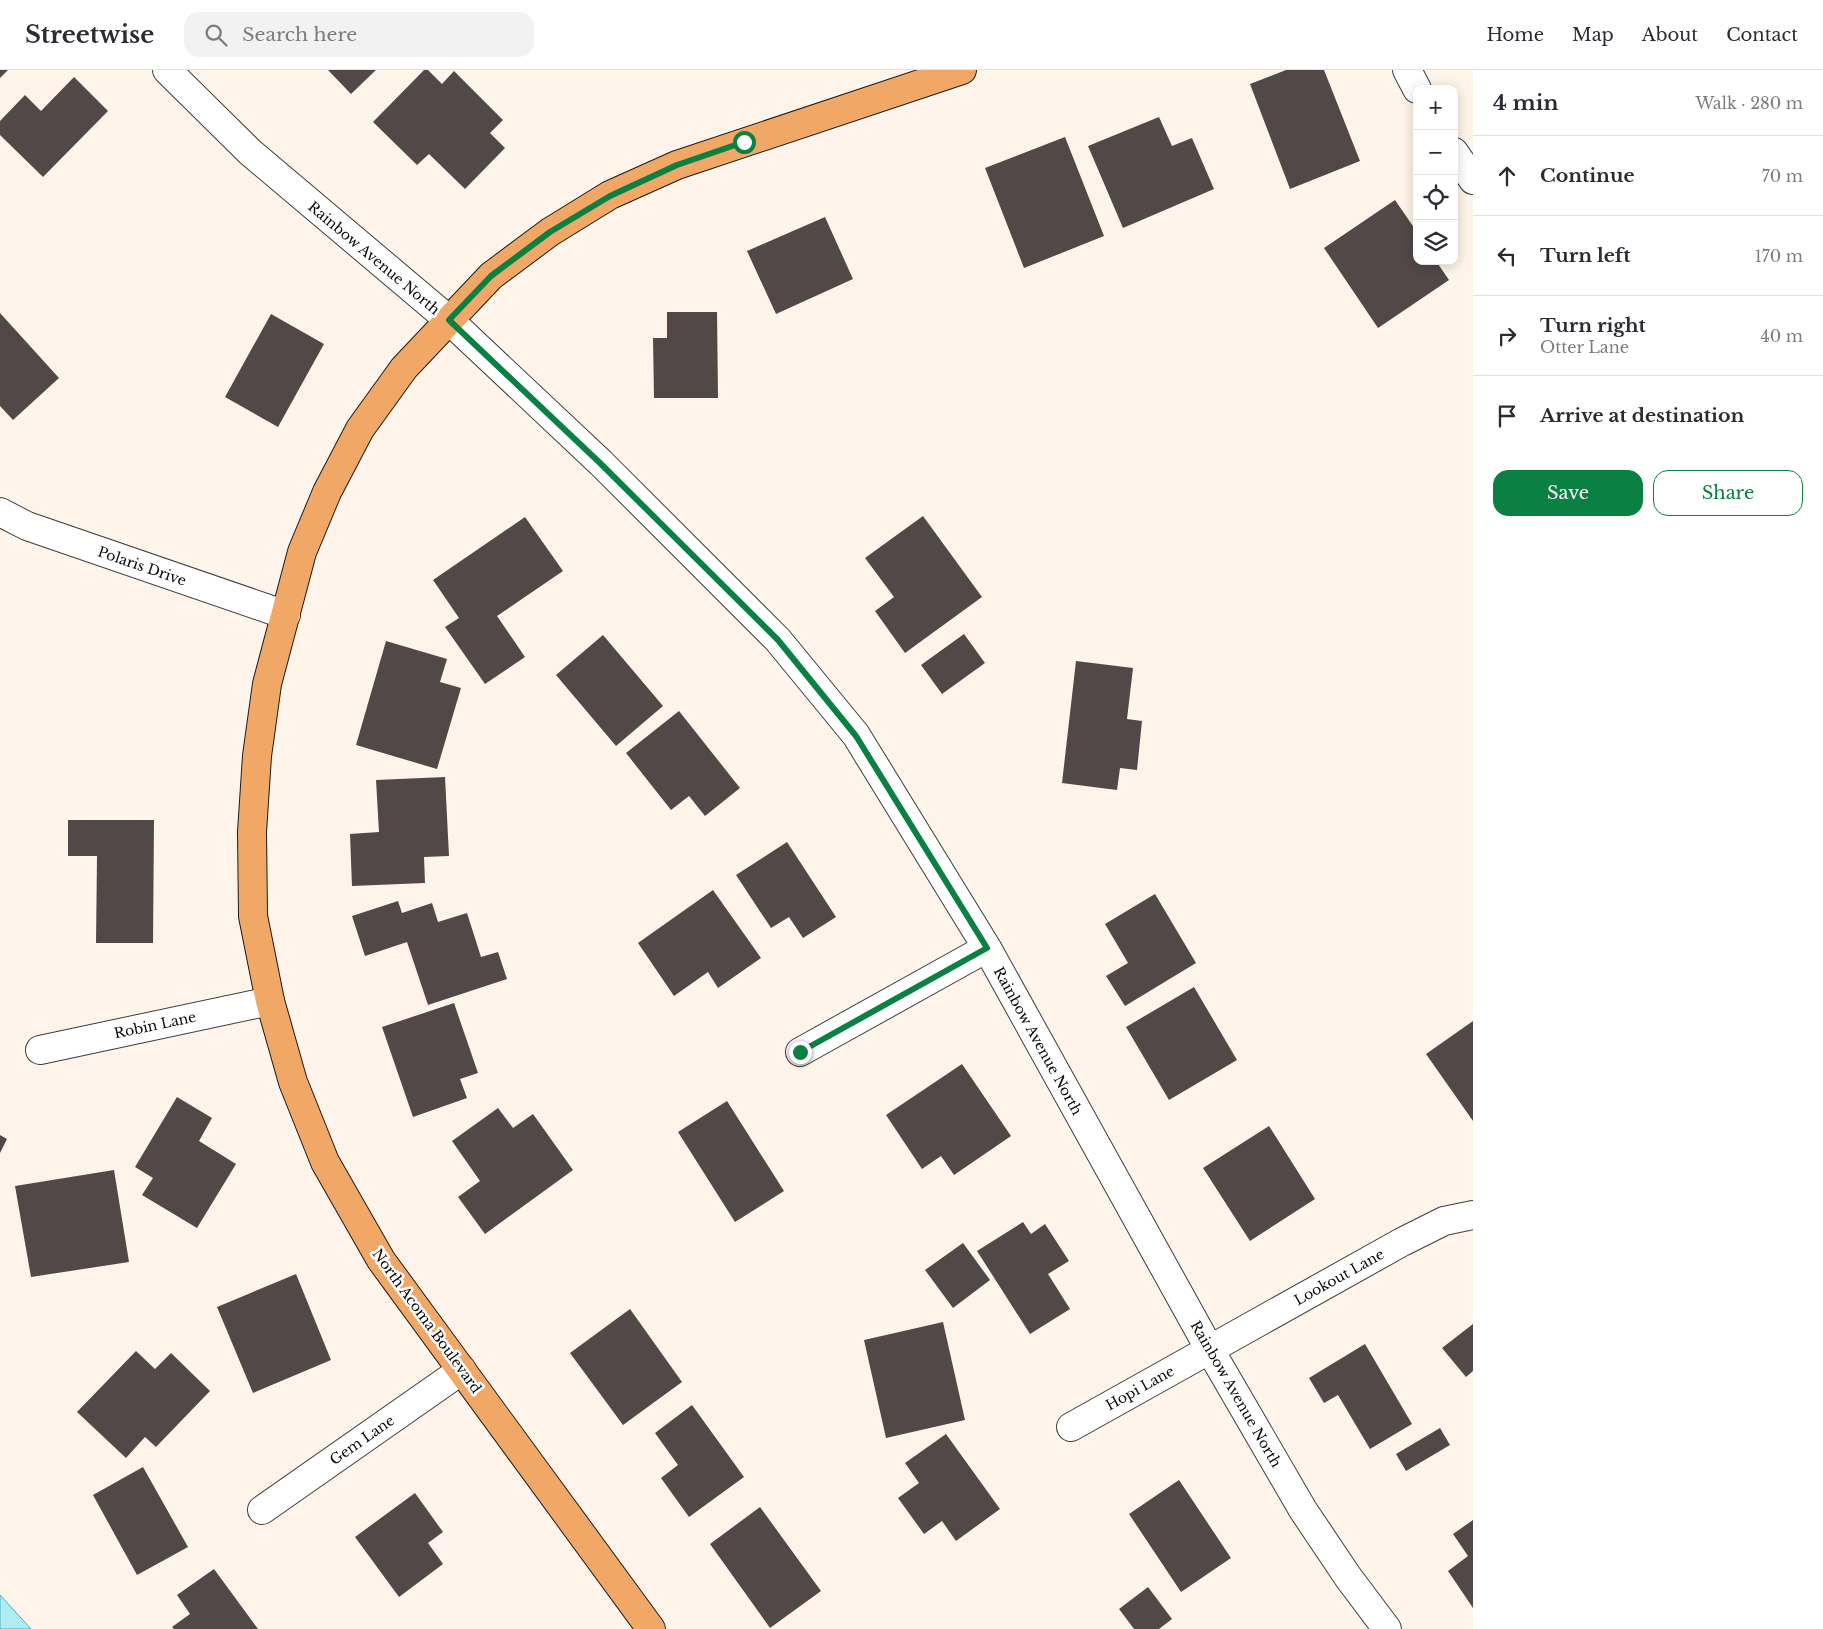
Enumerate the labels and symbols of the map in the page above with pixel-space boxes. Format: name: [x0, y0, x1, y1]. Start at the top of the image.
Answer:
route start: [733, 131, 756, 154]
street label: Rainbow Avenue North: [304, 198, 444, 319]
street label: Polaris Drive: [95, 542, 189, 590]
street label: Rainbow Avenue North: [990, 964, 1086, 1119]
street label: Robin Lane: [112, 1008, 198, 1042]
route end: [789, 1041, 812, 1064]
street label: North Acoma Boulevard: [369, 1245, 486, 1397]
street label: Lookout Lane: [1291, 1245, 1387, 1309]
street label: Rainbow Avenue North: [1187, 1317, 1286, 1471]
street label: Hopi Lane: [1103, 1362, 1177, 1414]
street label: Gem Lane: [326, 1411, 398, 1469]

